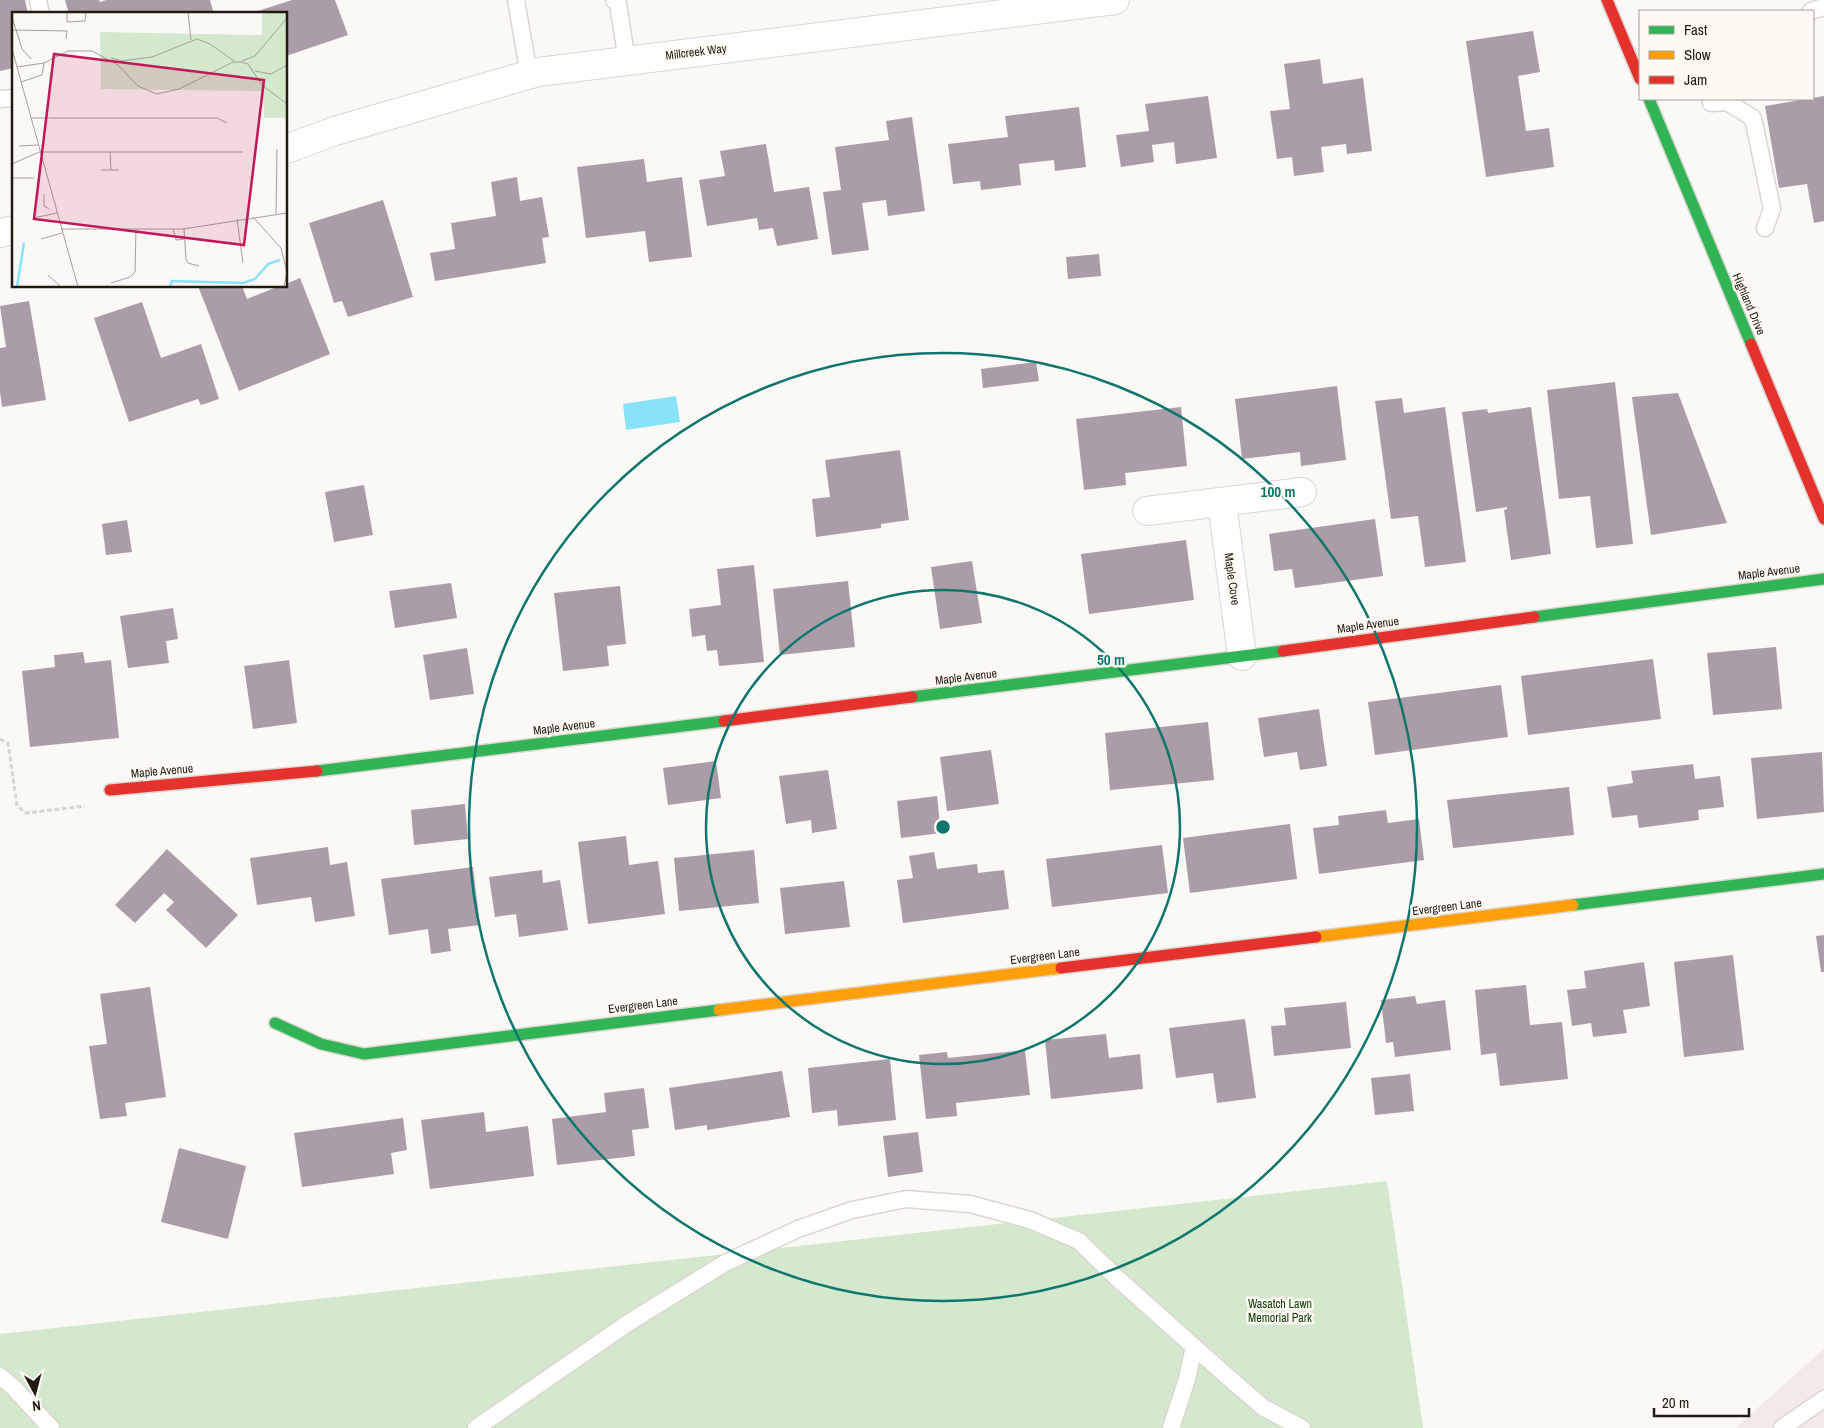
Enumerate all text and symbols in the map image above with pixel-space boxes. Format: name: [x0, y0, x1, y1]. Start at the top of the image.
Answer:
legend: [1639, 10, 1814, 100]
inset map: [12, 12, 288, 288]
text: Fast: [1684, 19, 1708, 40]
street label: Millcreek Way: [665, 40, 728, 64]
text: Slow: [1684, 44, 1711, 65]
text: Jam: [1684, 69, 1707, 90]
street label: Highland Drive: [1729, 271, 1769, 337]
text: 100 m: [1261, 481, 1295, 502]
street label: Maple Cove: [1220, 552, 1244, 606]
street label: Maple Avenue: [1737, 560, 1801, 584]
street label: Maple Avenue: [1336, 613, 1400, 637]
text: 50 m: [1097, 649, 1125, 670]
street label: Maple Avenue: [934, 665, 998, 689]
street label: Maple Avenue: [532, 715, 596, 739]
street label: Maple Avenue: [130, 760, 194, 782]
centre of rings: [934, 818, 952, 836]
street label: Evergreen Lane: [1411, 895, 1483, 919]
street label: Evergreen Lane: [1009, 944, 1081, 968]
street label: Evergreen Lane: [607, 993, 679, 1017]
park label: Wasatch Lawn Memorial Park: [1248, 1296, 1312, 1326]
north arrow: [10, 1368, 60, 1418]
scale bar: [1654, 1386, 1749, 1418]
text: 20 m: [1662, 1392, 1689, 1413]
text: N: [31, 1396, 42, 1415]

